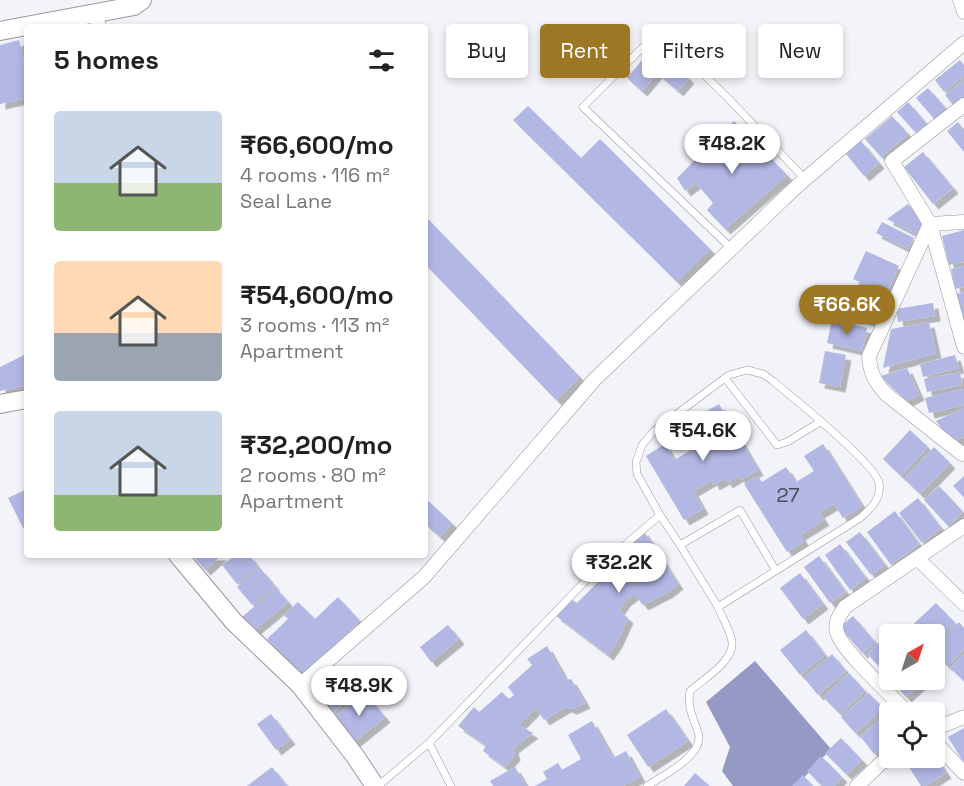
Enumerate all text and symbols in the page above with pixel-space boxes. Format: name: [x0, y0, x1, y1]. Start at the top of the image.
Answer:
chip: Buy: [446, 24, 528, 78]
chip: Rent: [540, 24, 630, 78]
chip: Filters: [642, 24, 746, 78]
chip: New: [758, 24, 843, 78]
text: 5 homes: [54, 43, 159, 77]
icon: filters: [365, 44, 398, 77]
pin: ₹48.2K: [683, 124, 781, 175]
text: ₹66,600/mo: [240, 128, 394, 162]
text: ₹48.2K: [698, 130, 766, 156]
icon: home: [102, 135, 174, 207]
text: 4 rooms · 116 m²: [240, 162, 390, 188]
text: Seal Lane: [240, 188, 332, 214]
text: ₹54,600/mo: [240, 278, 394, 312]
icon: home: [102, 285, 174, 357]
pin: ₹66.6K: [798, 285, 896, 336]
text: ₹66.6K: [813, 291, 881, 317]
text: 3 rooms · 113 m²: [240, 312, 389, 338]
text: Apartment: [240, 338, 344, 364]
pin: ₹54.6K: [654, 411, 752, 462]
text: ₹54.6K: [669, 417, 737, 443]
text: ₹32,200/mo: [240, 428, 392, 462]
icon: home: [102, 435, 174, 507]
text: 2 rooms · 80 m²: [240, 462, 386, 488]
house number: 27: [776, 482, 800, 508]
text: Apartment: [240, 488, 344, 514]
pin: ₹32.2K: [570, 543, 668, 594]
text: ₹32.2K: [586, 549, 652, 575]
north arrow: [879, 624, 945, 690]
map controls: [879, 624, 945, 768]
pin: ₹48.9K: [310, 666, 408, 717]
text: ₹48.9K: [325, 672, 393, 698]
button: locate: [879, 702, 945, 768]

